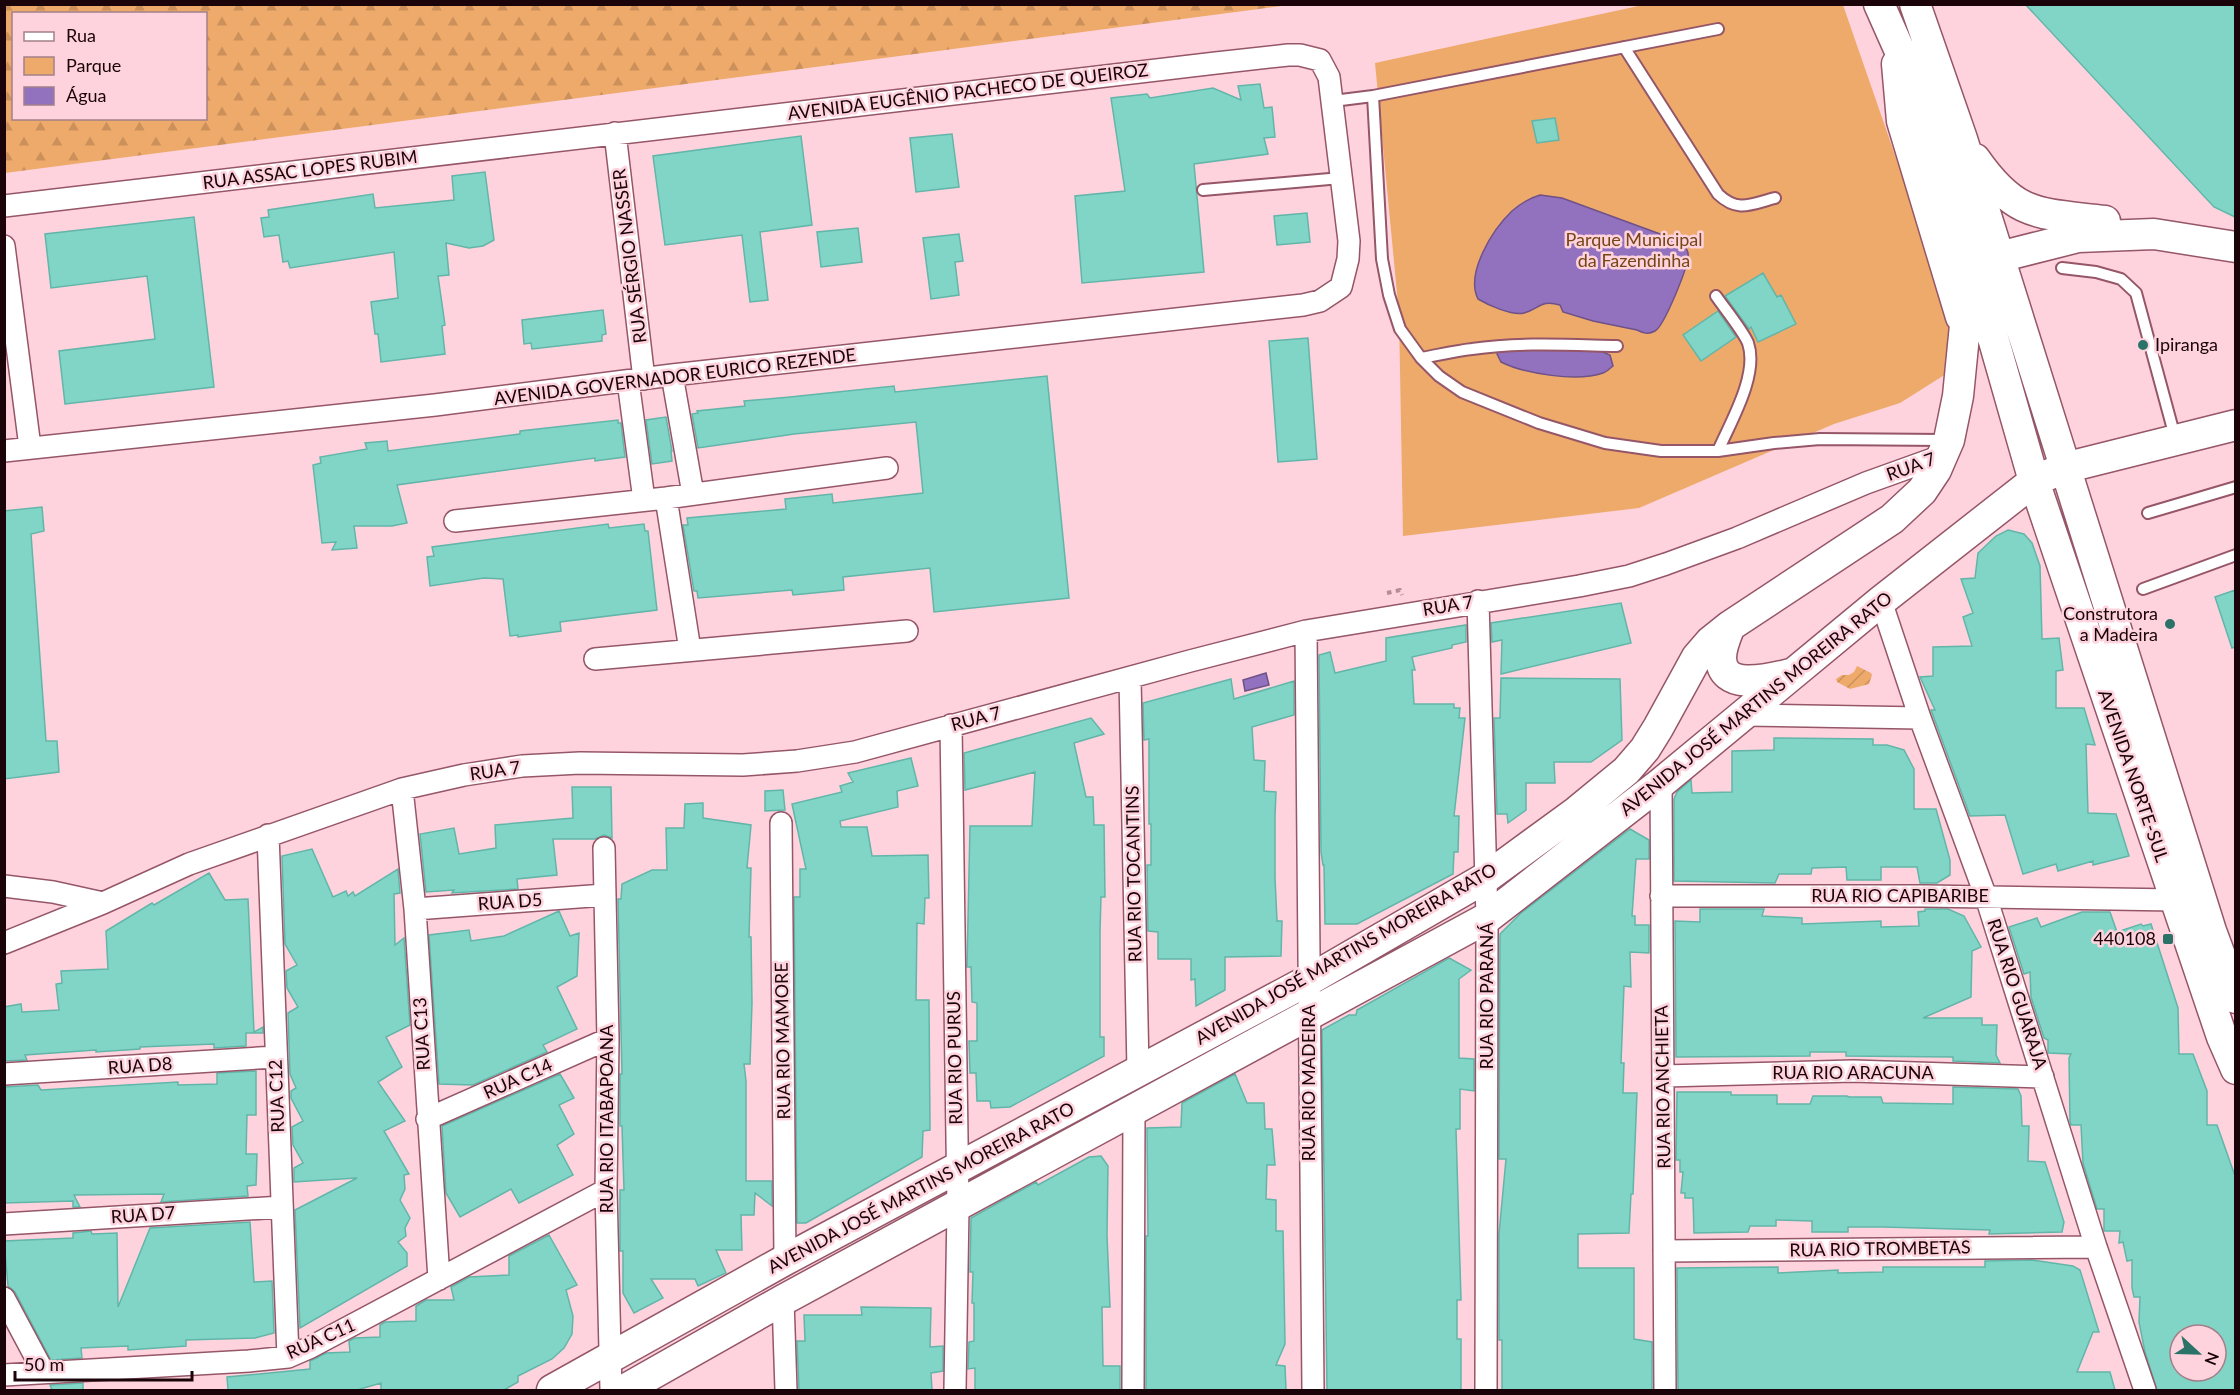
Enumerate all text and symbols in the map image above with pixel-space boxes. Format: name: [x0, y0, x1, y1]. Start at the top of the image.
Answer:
legend: [12, 12, 207, 120]
text: Rua: [66, 24, 96, 46]
text: Parque: [66, 54, 121, 76]
street label: AVENIDA EUGÊNIO PACHECO DE QUEIROZ: [786, 58, 1150, 124]
text: Água: [66, 84, 107, 106]
street label: RUA ASSAC LOPES RUBIM: [201, 145, 418, 193]
street label: RUA SÉRGIO NASSER: [607, 167, 651, 345]
park label: Parque Municipal da Fazendinha: [1565, 228, 1703, 271]
place label: Ipiranga: [2155, 333, 2218, 355]
marker: Ipiranga: [2136, 338, 2150, 352]
street label: AVENIDA GOVERNADOR EURICO REZENDE: [493, 343, 857, 409]
street label: RUA 7: [1883, 447, 1938, 485]
street label: AVENIDA JOSÉ MARTINS MOREIRA RATO: [1615, 586, 1896, 820]
street label: RUA 7: [1421, 590, 1475, 620]
place label: Construtora a Madeira: [2063, 602, 2158, 645]
marker: Construtora a Madeira: [2163, 617, 2177, 631]
street label: AVENIDA NORTE-SUL: [2094, 686, 2174, 865]
street label: RUA 7: [948, 701, 1003, 735]
street label: RUA 7: [468, 756, 522, 784]
street label: RUA RIO TOCANTINS: [1120, 785, 1146, 963]
street label: AVENIDA JOSÉ MARTINS MOREIRA RATO: [1191, 858, 1500, 1049]
street label: RUA RIO CAPIBARIBE: [1811, 884, 1989, 906]
street label: RUA D5: [477, 888, 543, 914]
street label: RUA RIO GUARAJA: [1983, 916, 2053, 1073]
street label: RUA RIO PARANÁ: [1475, 922, 1497, 1070]
place label: 440108: [2093, 927, 2156, 949]
marker: 440108: [2161, 932, 2175, 946]
street label: RUA RIO MAMORE: [770, 962, 794, 1120]
street label: RUA RIO PURUS: [942, 991, 966, 1125]
street label: RUA C13: [408, 997, 434, 1071]
street label: RUA RIO MADEIRA: [1297, 1004, 1319, 1162]
street label: RUA RIO ANCHIETA: [1650, 1004, 1674, 1169]
street label: RUA RIO ITABAPOANA: [595, 1024, 617, 1213]
street label: RUA D8: [107, 1052, 173, 1078]
street label: RUA C14: [480, 1053, 556, 1103]
street label: RUA C12: [264, 1059, 288, 1133]
street label: RUA RIO ARACUNA: [1772, 1061, 1935, 1083]
street label: AVENIDA JOSÉ MARTINS MOREIRA RATO: [764, 1097, 1078, 1278]
street label: RUA D7: [110, 1201, 176, 1227]
street label: RUA RIO TROMBETAS: [1789, 1235, 1971, 1261]
street label: RUA C11: [283, 1313, 359, 1363]
north arrow: [2168, 1323, 2228, 1383]
scale bar: [15, 1344, 192, 1382]
text: N: [2201, 1350, 2223, 1368]
text: 50 m: [24, 1353, 64, 1375]

